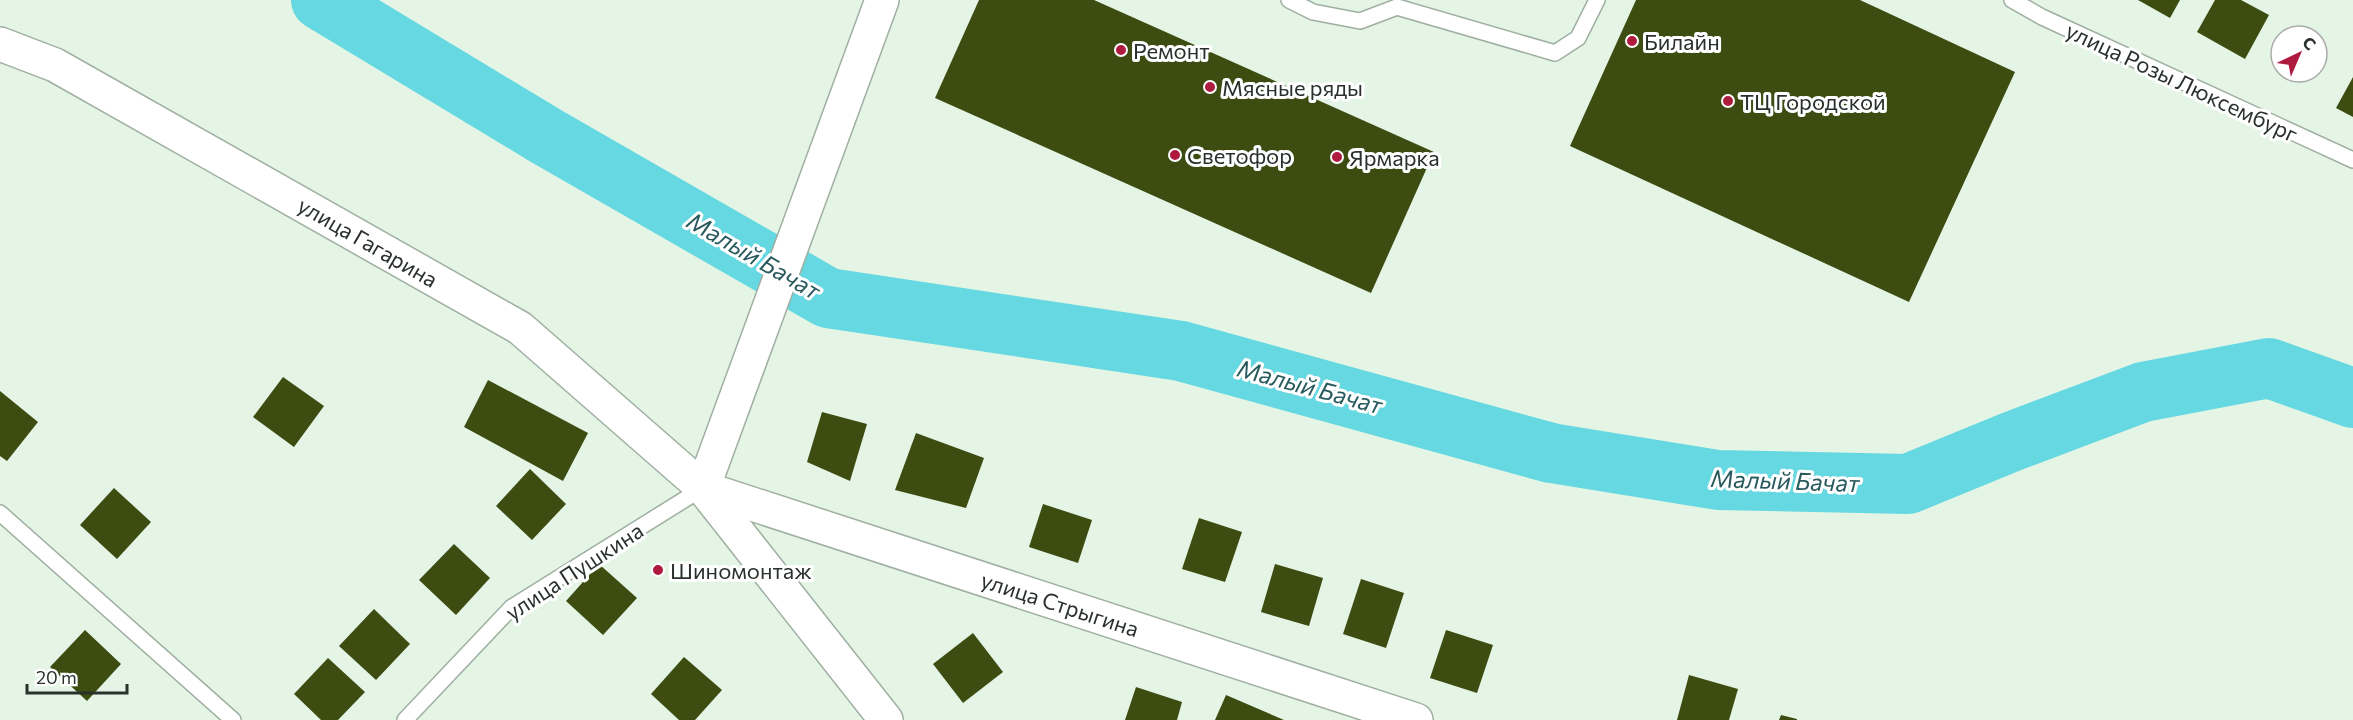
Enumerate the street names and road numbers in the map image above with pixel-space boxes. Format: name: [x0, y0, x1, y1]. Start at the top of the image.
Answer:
street label: улица Розы Люксембург: [2062, 16, 2302, 148]
street label: улица Гагарина: [293, 191, 443, 293]
street label: улица Пушкина: [500, 516, 648, 626]
street label: улица Стрыгина: [978, 566, 1142, 642]

